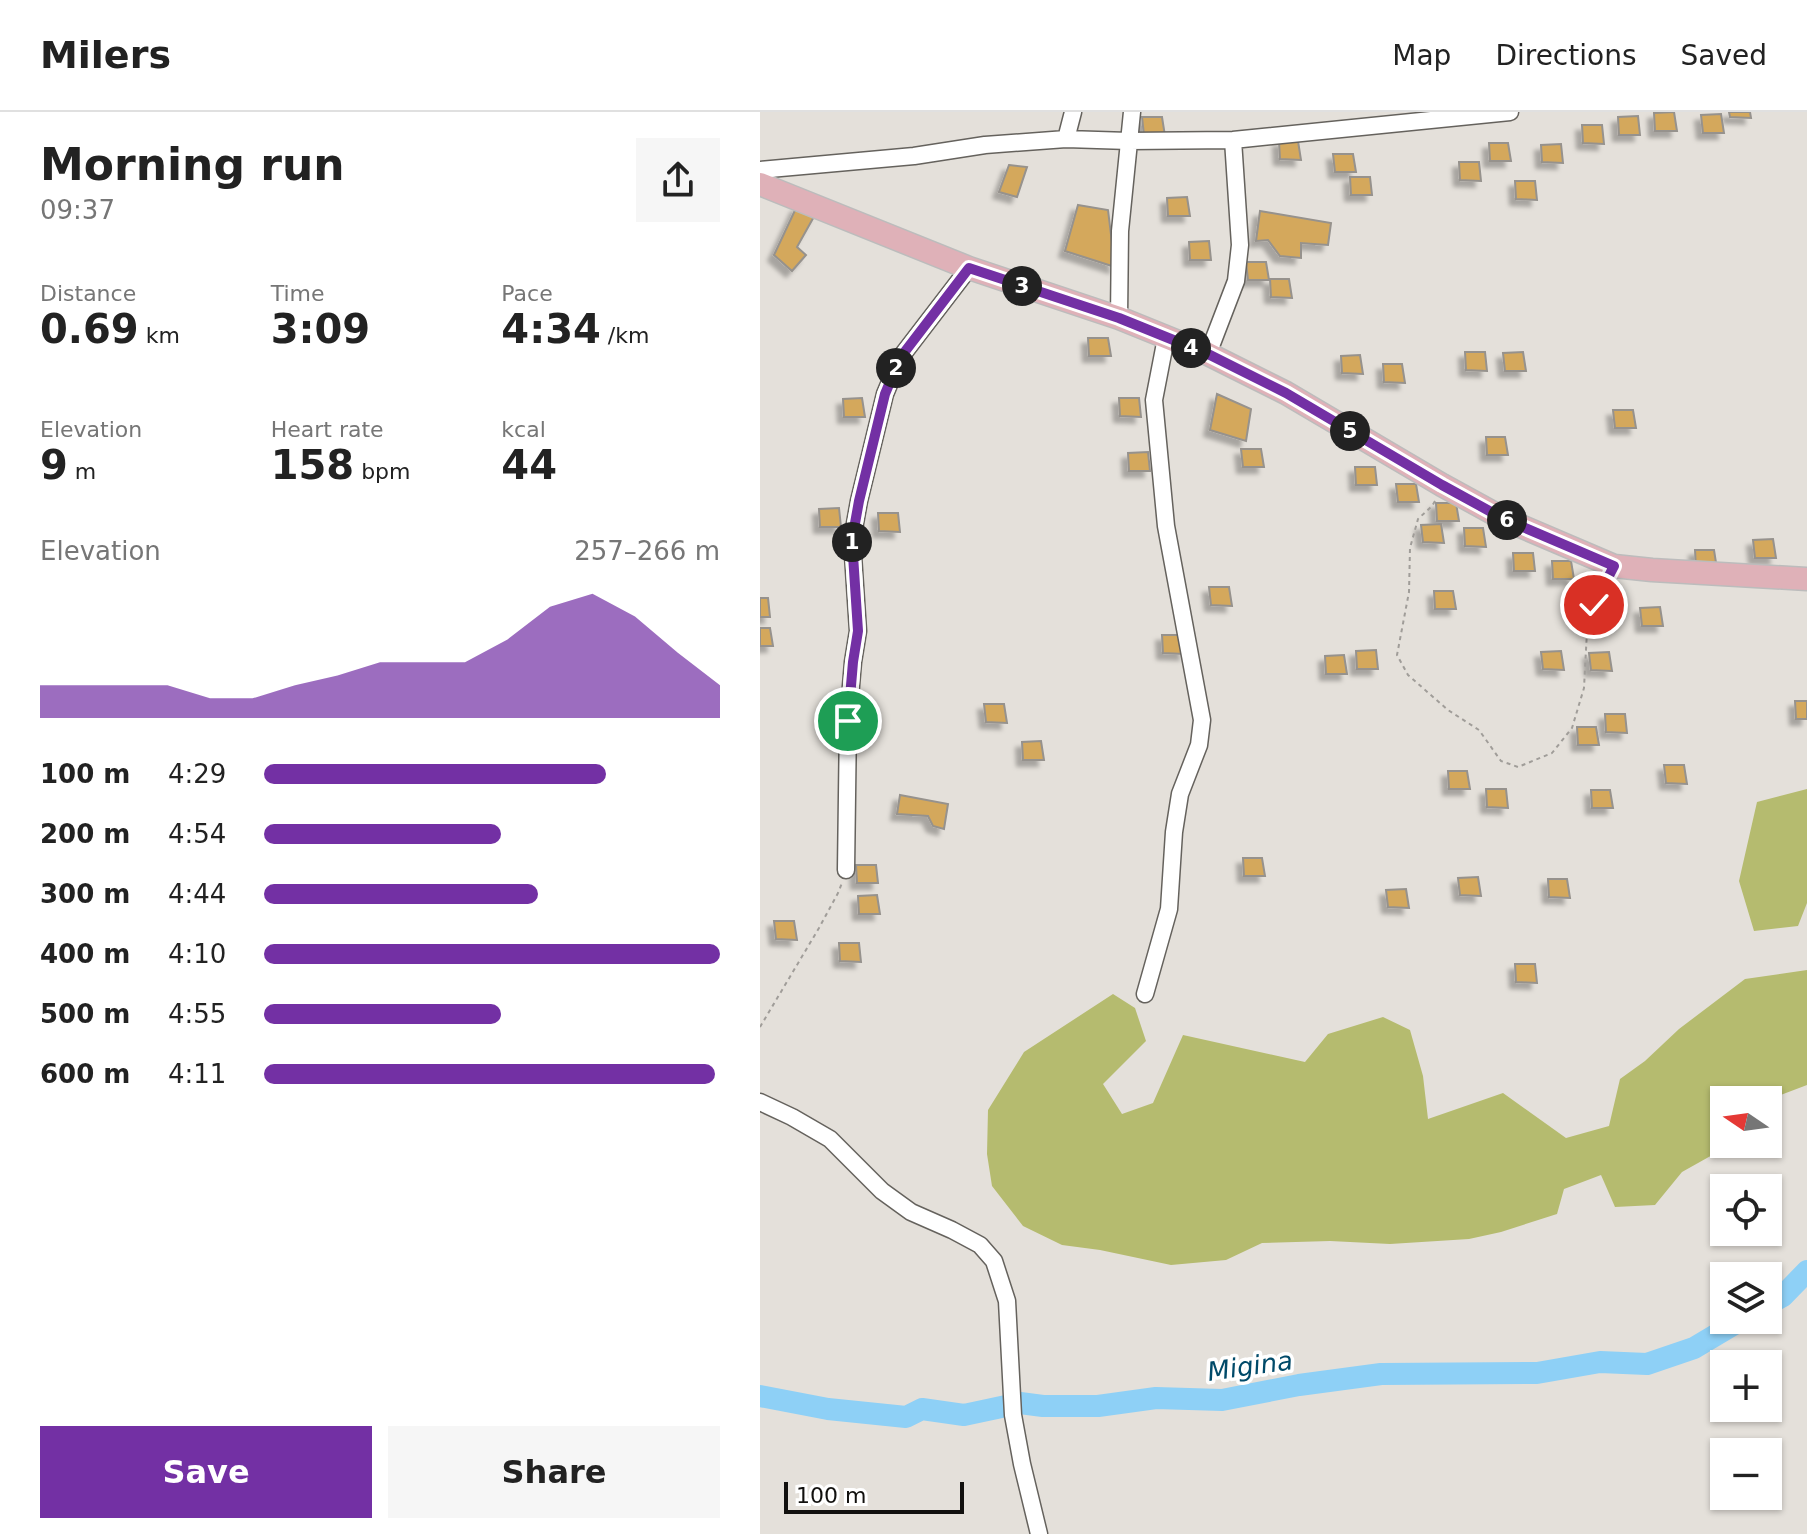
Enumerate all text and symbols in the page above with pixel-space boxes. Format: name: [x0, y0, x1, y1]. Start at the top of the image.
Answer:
text: Milers: [40, 33, 171, 77]
text: Map: [1392, 39, 1451, 72]
text: Directions: [1495, 39, 1636, 72]
text: Saved: [1680, 39, 1767, 72]
button: share: [636, 138, 720, 222]
text: Morning run: [40, 139, 345, 190]
text: 09:37: [40, 195, 115, 225]
pin: 3: [1002, 266, 1042, 306]
text: 3: [1014, 273, 1030, 298]
text: Distance: [40, 281, 136, 306]
text: Time: [271, 281, 325, 306]
text: Pace: [501, 281, 553, 306]
text: 0.69: [40, 306, 139, 352]
text: 3:09: [271, 306, 370, 352]
text: 4:34: [501, 306, 601, 352]
text: km: [139, 323, 180, 348]
text: /km: [601, 323, 649, 348]
pin: 4: [1171, 328, 1211, 368]
text: 4: [1183, 335, 1199, 360]
pin: 2: [876, 348, 916, 388]
text: 2: [888, 355, 904, 380]
pin: 5: [1330, 411, 1370, 451]
text: Elevation: [40, 417, 142, 442]
text: Heart rate: [271, 417, 384, 442]
text: kcal: [501, 417, 546, 442]
text: 5: [1342, 418, 1358, 443]
text: 9: [40, 442, 68, 488]
text: 158: [271, 442, 354, 488]
text: 44: [501, 442, 557, 488]
text: m: [68, 459, 96, 484]
text: bpm: [354, 459, 411, 484]
pin: 6: [1487, 500, 1527, 540]
text: 6: [1499, 507, 1515, 532]
pin: 1: [832, 522, 872, 562]
text: 1: [844, 529, 860, 554]
text: Elevation: [40, 536, 161, 566]
text: 257–266 m: [574, 536, 720, 566]
pin: [1560, 571, 1628, 639]
icon: check: [1572, 583, 1616, 627]
pin: [814, 687, 882, 755]
icon: arrive: [826, 699, 870, 743]
text: 100 m: [40, 759, 130, 789]
text: 4:29: [168, 759, 226, 789]
text: 200 m: [40, 819, 130, 849]
text: 4:54: [168, 819, 226, 849]
text: 300 m: [40, 879, 130, 909]
text: 4:44: [168, 879, 226, 909]
text: 400 m: [40, 939, 130, 969]
text: 4:10: [168, 939, 226, 969]
text: 500 m: [40, 999, 130, 1029]
text: 4:55: [168, 999, 226, 1029]
text: 600 m: [40, 1059, 130, 1089]
text: 4:11: [168, 1059, 226, 1089]
north arrow: [1710, 1086, 1782, 1158]
map controls: [1710, 1086, 1782, 1510]
button: locate: [1710, 1174, 1782, 1246]
button: layers: [1710, 1262, 1782, 1334]
water label: Migina: [1205, 1345, 1295, 1387]
button: +: [1710, 1350, 1782, 1422]
button: Save: [40, 1426, 372, 1518]
button: Share: [388, 1426, 720, 1518]
button: −: [1710, 1438, 1782, 1510]
scale bar: [784, 1478, 964, 1514]
text: 100 m: [796, 1483, 866, 1508]

